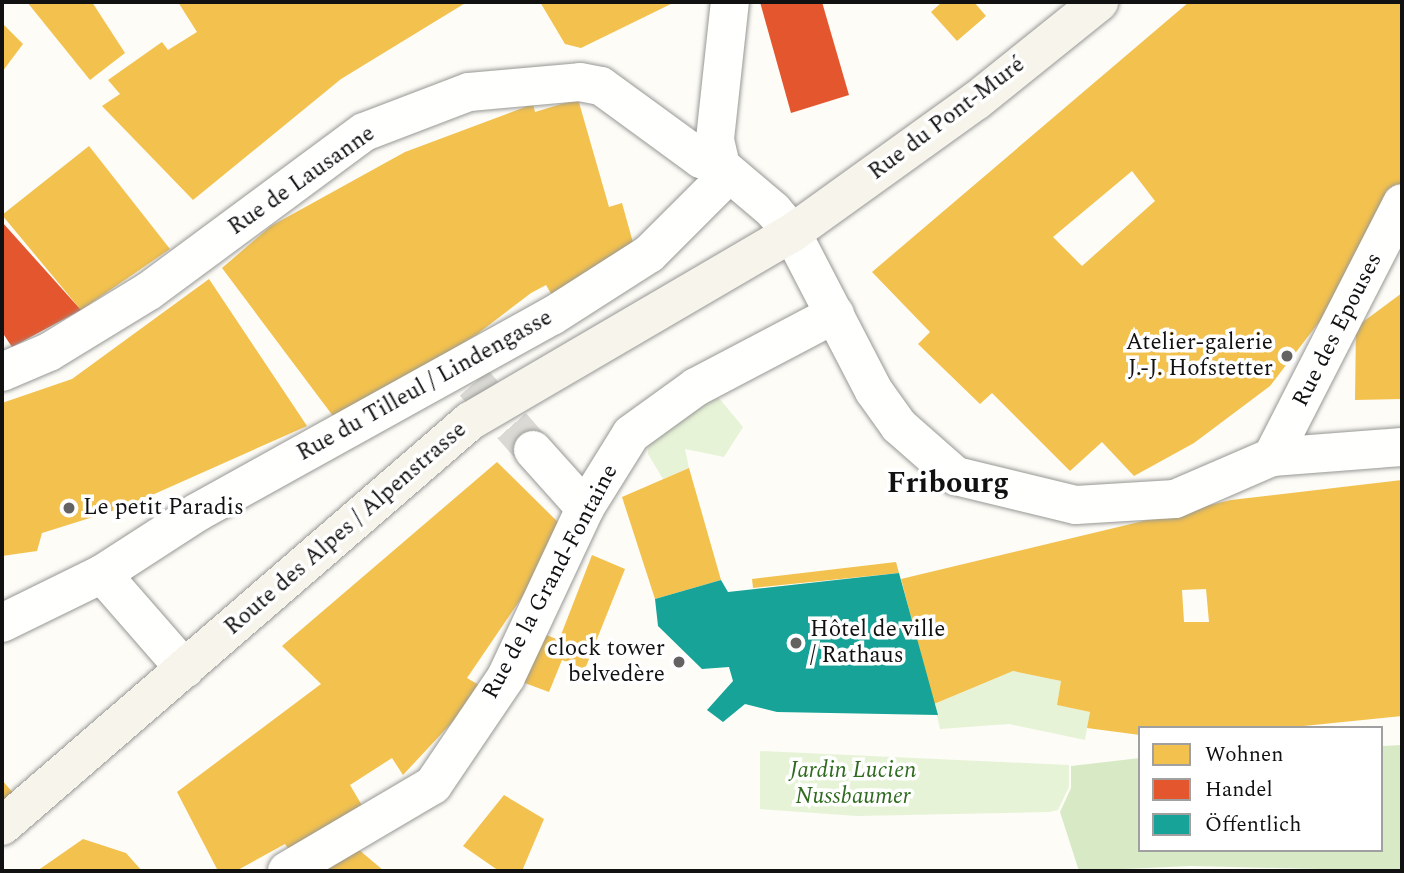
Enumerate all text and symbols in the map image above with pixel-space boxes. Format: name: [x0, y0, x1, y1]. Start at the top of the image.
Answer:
street label: Rue du Pont-Muré: [864, 51, 1030, 187]
street label: Rue de Lausanne: [223, 120, 381, 242]
street label: Rue des Epouses: [1287, 248, 1389, 412]
street label: Rue du Tilleul / Lindengasse: [293, 304, 557, 468]
place label: Atelier-galerie J.-J. Hofstetter: [1126, 329, 1273, 383]
marker: Atelier-galerie J.-J. Hofstetter: [1279, 348, 1295, 364]
street label: Route des Alpes / Alpenstrasse: [219, 416, 473, 642]
street label: Rue de la Grand-Fontaine: [477, 460, 625, 704]
district label: Fribourg: [887, 465, 1009, 501]
place label: Le petit Paradis: [83, 494, 244, 522]
marker: Le petit Paradis: [61, 500, 77, 516]
place label: Hôtel de ville / Rathaus: [810, 616, 945, 670]
place label: clock tower belvedère: [547, 635, 665, 689]
marker: Hôtel de ville / Rathaus: [788, 635, 804, 651]
marker: clock tower belvedère: [671, 654, 687, 670]
legend: [1138, 726, 1383, 852]
text: Wohnen: [1205, 739, 1283, 771]
park label: Jardin Lucien Nussbaumer: [790, 757, 916, 811]
text: Handel: [1205, 774, 1273, 806]
text: Öffentlich: [1205, 809, 1301, 841]

